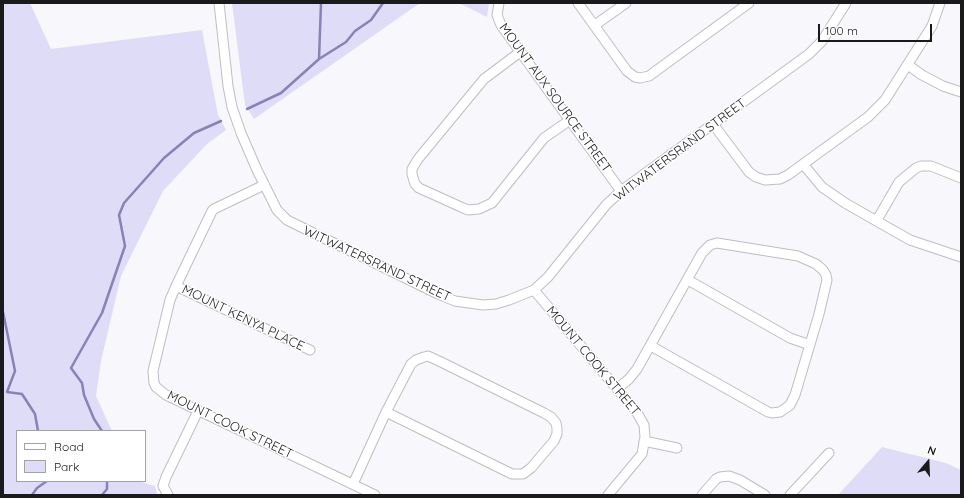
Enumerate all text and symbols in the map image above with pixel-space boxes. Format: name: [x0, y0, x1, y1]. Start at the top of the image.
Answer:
scale bar: [820, 16, 934, 42]
street label: MOUNT AUX SOURCE STREET: [496, 20, 614, 176]
text: 100 m: [825, 23, 858, 38]
street label: WITWATERSRAND STREET: [611, 95, 749, 205]
street label: WITWATERSRAND STREET: [301, 223, 453, 305]
street label: MOUNT KENYA PLACE: [179, 282, 307, 354]
street label: MOUNT COOK STREET: [543, 303, 643, 419]
street label: MOUNT COOK STREET: [165, 388, 295, 462]
legend: [16, 430, 146, 482]
text: Road: [54, 439, 84, 454]
north arrow: [908, 442, 948, 482]
text: N: [926, 443, 938, 459]
text: Park: [54, 459, 79, 474]

